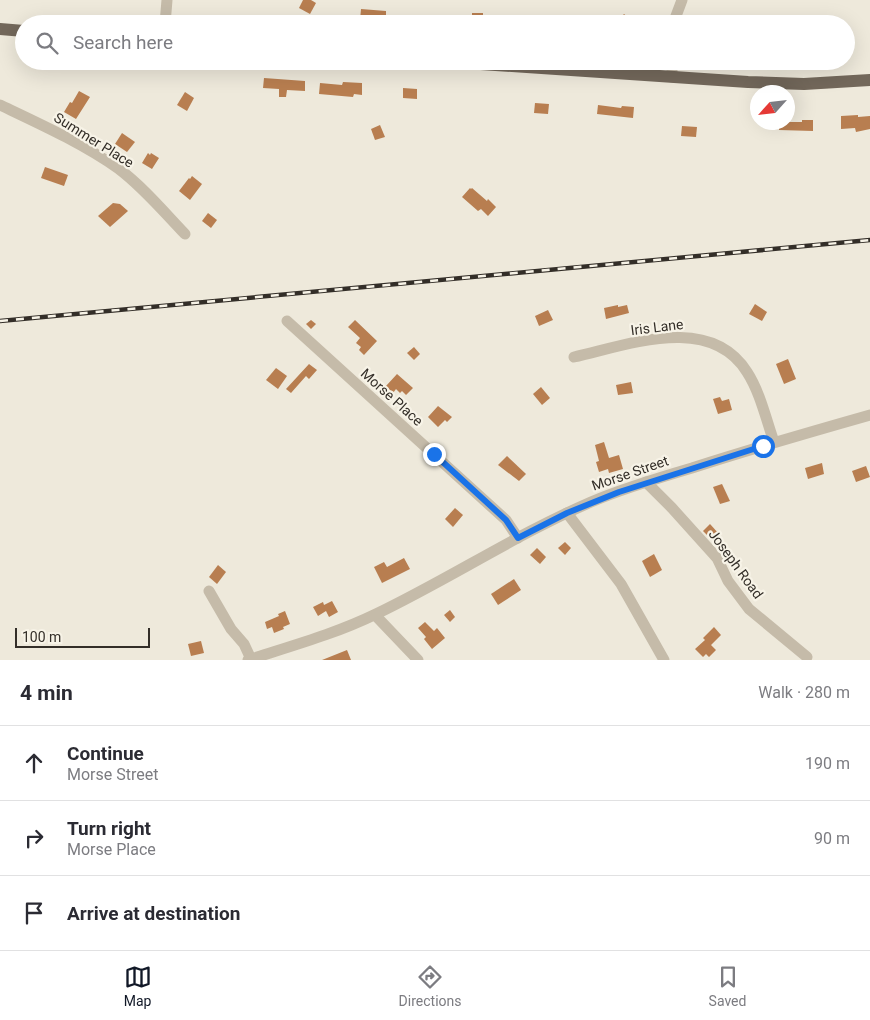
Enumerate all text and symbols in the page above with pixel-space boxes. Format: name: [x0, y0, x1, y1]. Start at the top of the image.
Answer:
search box: [15, 15, 855, 70]
icon: search: [33, 29, 61, 57]
text: Search here: [73, 31, 173, 54]
north arrow: [750, 85, 795, 130]
street label: Summer Place: [51, 109, 137, 171]
street label: Iris Lane: [630, 316, 684, 338]
street label: Morse Place: [358, 365, 426, 429]
route start: [752, 435, 775, 458]
route end: [423, 443, 446, 466]
street label: Morse Street: [590, 452, 671, 494]
street label: Joseph Road: [706, 526, 766, 602]
scale bar: [15, 625, 150, 648]
text: 100 m: [22, 629, 61, 645]
text: 4 min: [20, 681, 73, 705]
text: Walk · 280 m: [758, 683, 850, 702]
text: Continue: [67, 742, 144, 765]
icon: ahead: [20, 749, 48, 777]
text: 190 m: [805, 754, 850, 773]
text: Morse Street: [67, 765, 158, 784]
text: Turn right: [67, 817, 151, 840]
icon: right: [20, 824, 48, 852]
text: 90 m: [814, 829, 850, 848]
text: Morse Place: [67, 840, 156, 859]
icon: arrive: [20, 899, 48, 927]
text: Arrive at destination: [67, 902, 240, 925]
tab: Map: [124, 963, 152, 1009]
tab: Directions: [399, 963, 462, 1009]
tab: Saved: [709, 963, 746, 1009]

